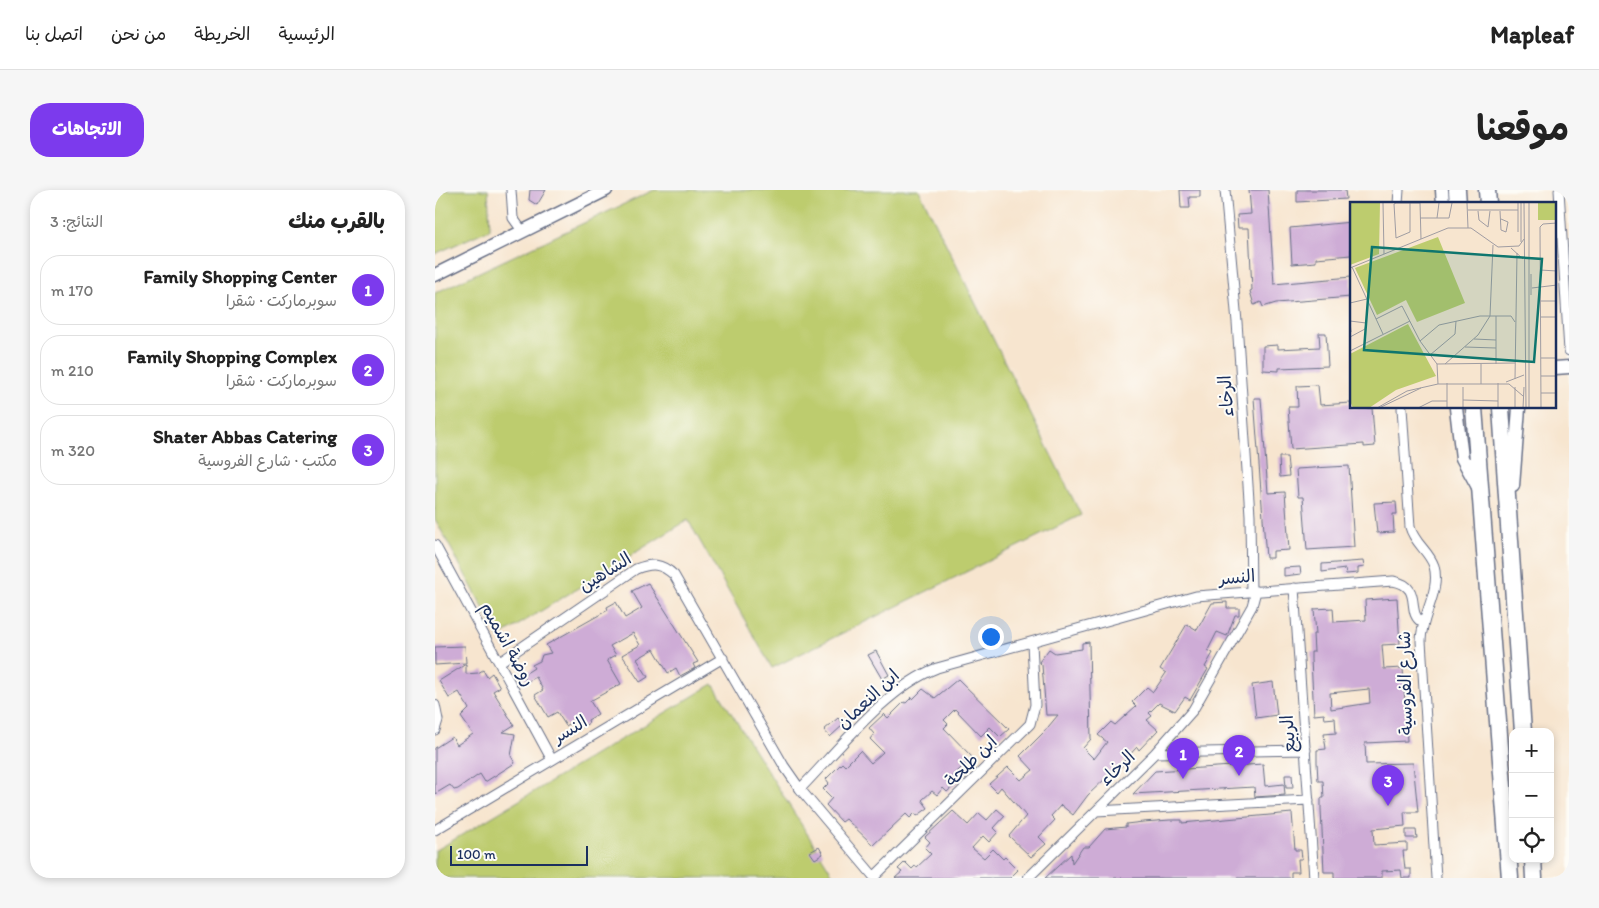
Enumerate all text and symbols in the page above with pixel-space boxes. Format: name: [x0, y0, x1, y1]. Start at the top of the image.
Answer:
text: Mapleaf: [1490, 20, 1574, 49]
text: اتصل بنا: [25, 23, 83, 45]
text: من نحن: [111, 23, 166, 45]
text: الخريطة: [194, 23, 251, 45]
text: الرئيسية: [279, 23, 335, 45]
button: الاتجاهات: [30, 103, 144, 157]
text: موقعنا: [1476, 107, 1569, 149]
inset map: [1350, 202, 1557, 409]
text: بالقرب منك: [288, 208, 385, 233]
text: النتائج: 3: [50, 212, 103, 231]
text: Family Shopping Center: [144, 265, 337, 288]
text: 170 m: [51, 281, 93, 300]
text: 1: [364, 281, 372, 300]
text: سوبرماركت · شقرا: [226, 291, 337, 310]
text: Family Shopping Complex: [127, 345, 337, 368]
text: 210 m: [51, 361, 94, 380]
text: 2: [364, 361, 372, 380]
text: سوبرماركت · شقرا: [226, 371, 337, 390]
street label: الرخاء: [1214, 374, 1238, 418]
text: Shater Abbas Catering: [153, 425, 337, 448]
text: 320 m: [51, 441, 95, 460]
text: 3: [364, 441, 372, 460]
text: مكتب · شارع الفروسية: [198, 451, 337, 470]
street label: الشاهين: [574, 547, 636, 597]
street label: النسر: [1216, 564, 1256, 590]
street label: روضة اشميم: [473, 598, 540, 691]
your location: [978, 624, 1004, 650]
street label: شارع الفروسية: [1393, 631, 1418, 735]
street label: ابن النعمان: [832, 664, 904, 734]
street label: النسر: [547, 710, 591, 749]
street label: الربيع: [1276, 714, 1302, 754]
map controls: [1509, 728, 1554, 863]
button: +: [1509, 728, 1554, 773]
street label: ابن طلحة: [940, 731, 1002, 791]
pin: 2: [1223, 735, 1255, 776]
pin: 1: [1167, 738, 1199, 779]
street label: الرخاء: [1094, 746, 1140, 790]
pin: 3: [1372, 765, 1404, 806]
button: −: [1509, 773, 1554, 818]
button: locate: [1509, 818, 1554, 863]
scale bar: [450, 843, 587, 866]
text: 100 m: [457, 846, 496, 863]

